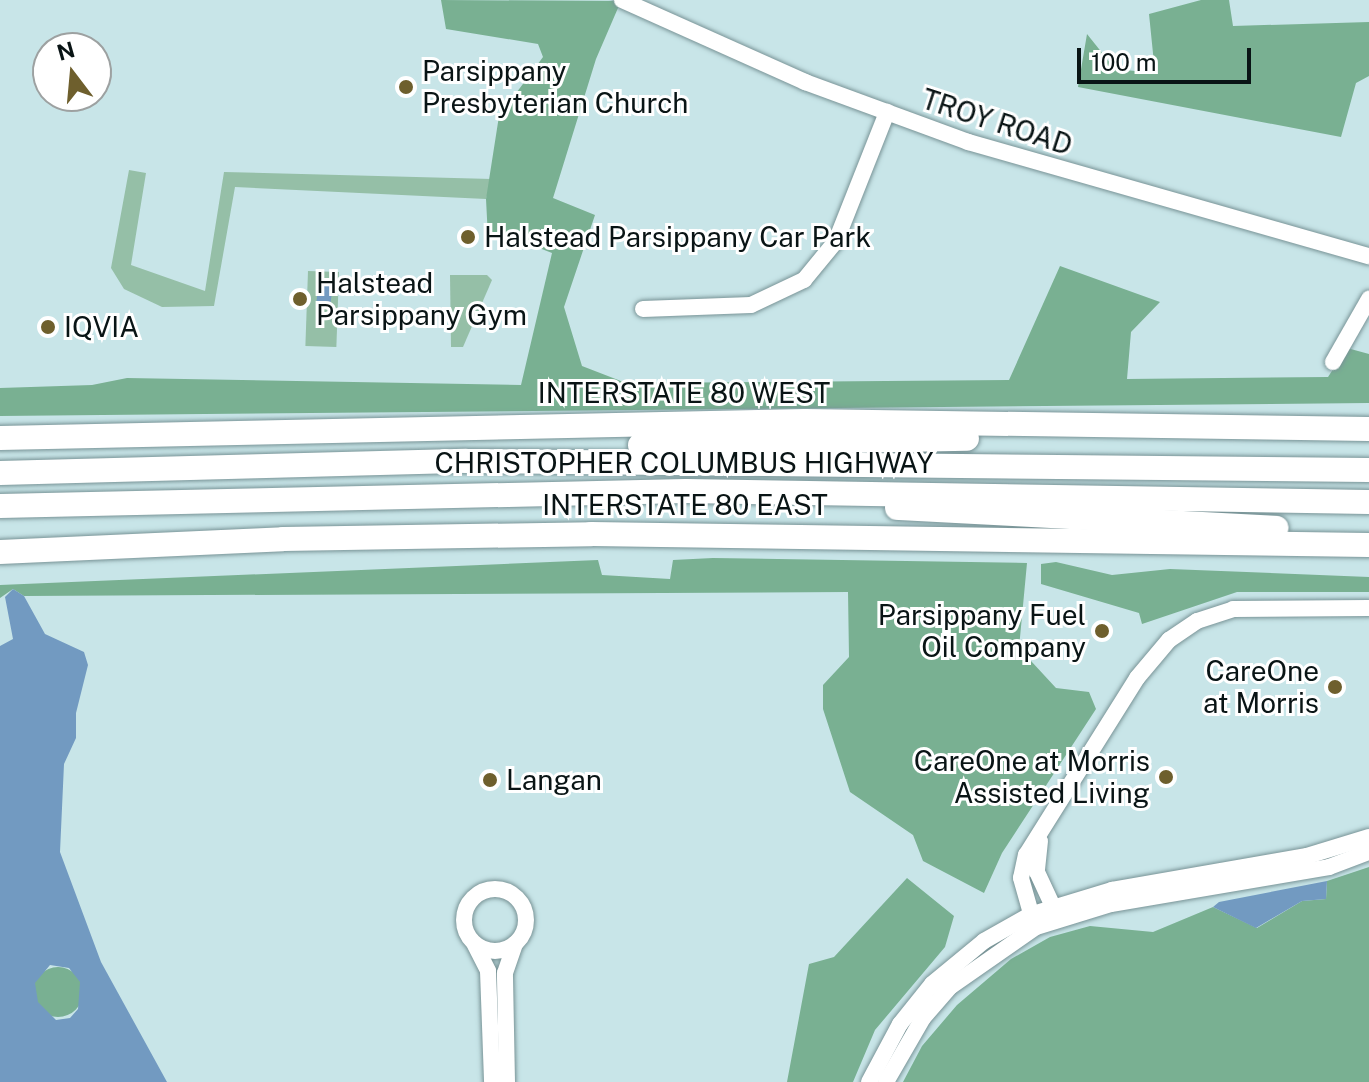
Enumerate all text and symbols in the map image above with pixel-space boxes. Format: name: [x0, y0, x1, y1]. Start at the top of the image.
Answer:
north arrow: [32, 32, 112, 112]
scale bar: [1081, 32, 1255, 82]
text: N: [54, 36, 78, 66]
text: 100 m: [1091, 48, 1157, 76]
place label: Parsippany Presbyterian Church: [422, 54, 688, 120]
marker: Parsippany Presbyterian Church: [397, 78, 415, 96]
street label: TROY ROAD: [917, 82, 1077, 162]
place label: Halstead Parsippany Car Park: [484, 220, 871, 254]
marker: Halstead Parsippany Car Park: [459, 228, 477, 246]
place label: Halstead Parsippany Gym: [316, 266, 527, 332]
marker: Halstead Parsippany Gym: [291, 290, 309, 308]
place label: IQVIA: [64, 310, 139, 344]
marker: IQVIA: [39, 318, 57, 336]
street label: INTERSTATE 80 WEST: [537, 376, 831, 410]
street label: CHRISTOPHER COLUMBUS HIGHWAY: [435, 446, 933, 480]
street label: INTERSTATE 80 EAST: [542, 488, 828, 522]
place label: Parsippany Fuel Oil Company: [878, 598, 1086, 664]
marker: Parsippany Fuel Oil Company: [1093, 622, 1111, 640]
place label: CareOne at Morris: [1203, 654, 1319, 720]
marker: CareOne at Morris: [1326, 678, 1344, 696]
place label: CareOne at Morris Assisted Living: [914, 744, 1150, 810]
place label: Langan: [506, 763, 602, 797]
marker: CareOne at Morris Assisted Living: [1157, 768, 1175, 786]
marker: Langan: [481, 771, 499, 789]

